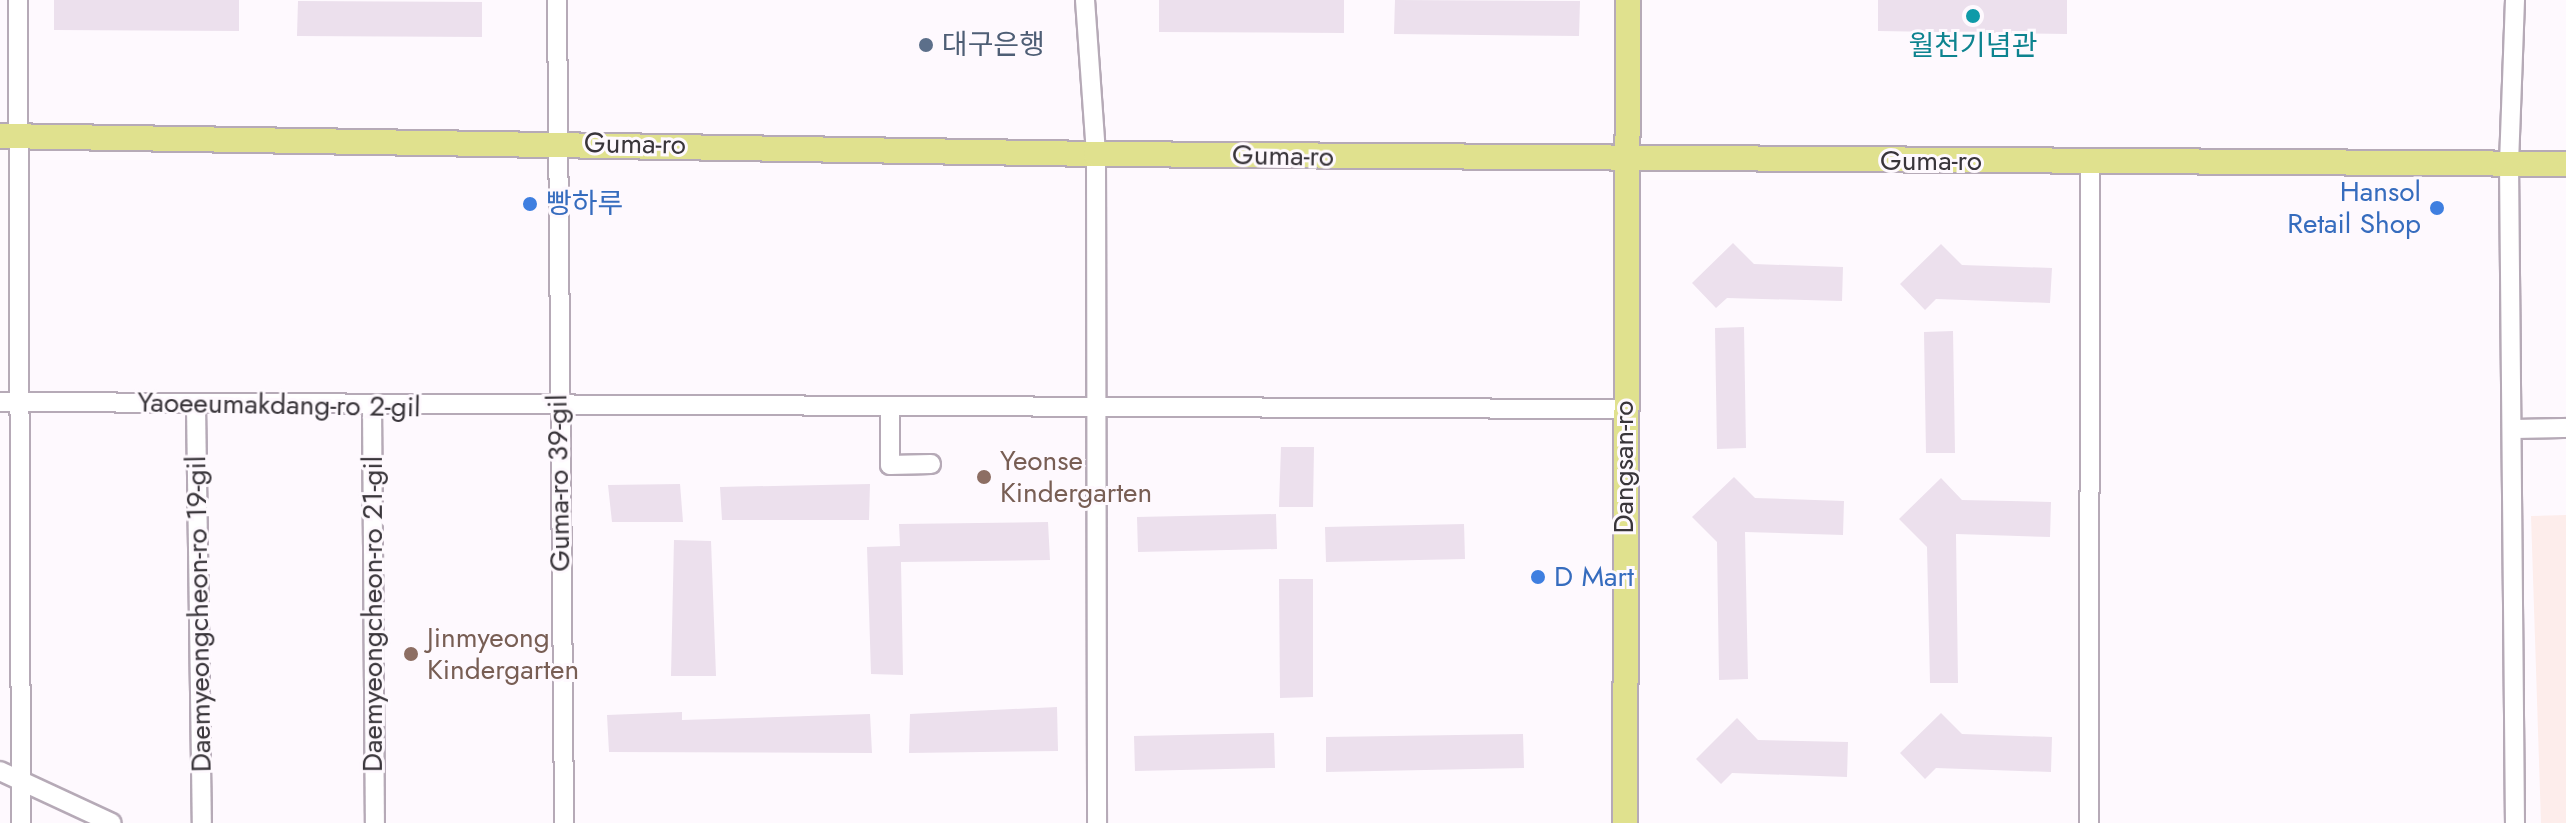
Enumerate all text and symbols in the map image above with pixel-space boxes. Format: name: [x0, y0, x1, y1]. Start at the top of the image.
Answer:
marker: 월천기념관: [1964, 7, 1982, 25]
place label: 대구은행: [942, 28, 1045, 62]
place label: 월천기념관: [1909, 29, 2037, 63]
marker: 대구은행: [917, 36, 935, 54]
street label: Guma-ro: [584, 126, 686, 162]
street label: Guma-ro: [1232, 138, 1334, 174]
street label: Guma-ro: [1880, 144, 1982, 178]
place label: Hansol Retail Shop: [2287, 175, 2421, 241]
place label: 빵하루: [546, 187, 623, 221]
marker: 빵하루: [521, 195, 539, 213]
marker: Hansol Retail Shop: [2428, 199, 2446, 217]
street label: Yaoeeumakdang-ro 2-gil: [137, 386, 421, 424]
street label: Guma-ro 39-gil: [541, 394, 577, 572]
street label: Dangsan-ro: [1607, 401, 1641, 533]
place label: Yeonse Kindergarten: [1000, 444, 1152, 510]
street label: Daemyeongcheon-ro 19-gil: [179, 456, 219, 772]
street label: Daemyeongcheon-ro 21-gil: [356, 456, 390, 772]
marker: Yeonse Kindergarten: [975, 468, 993, 486]
place label: D Mart: [1554, 560, 1634, 594]
marker: D Mart: [1529, 568, 1547, 586]
place label: Jinmyeong Kindergarten: [427, 621, 579, 687]
marker: Jinmyeong Kindergarten: [402, 645, 420, 663]

